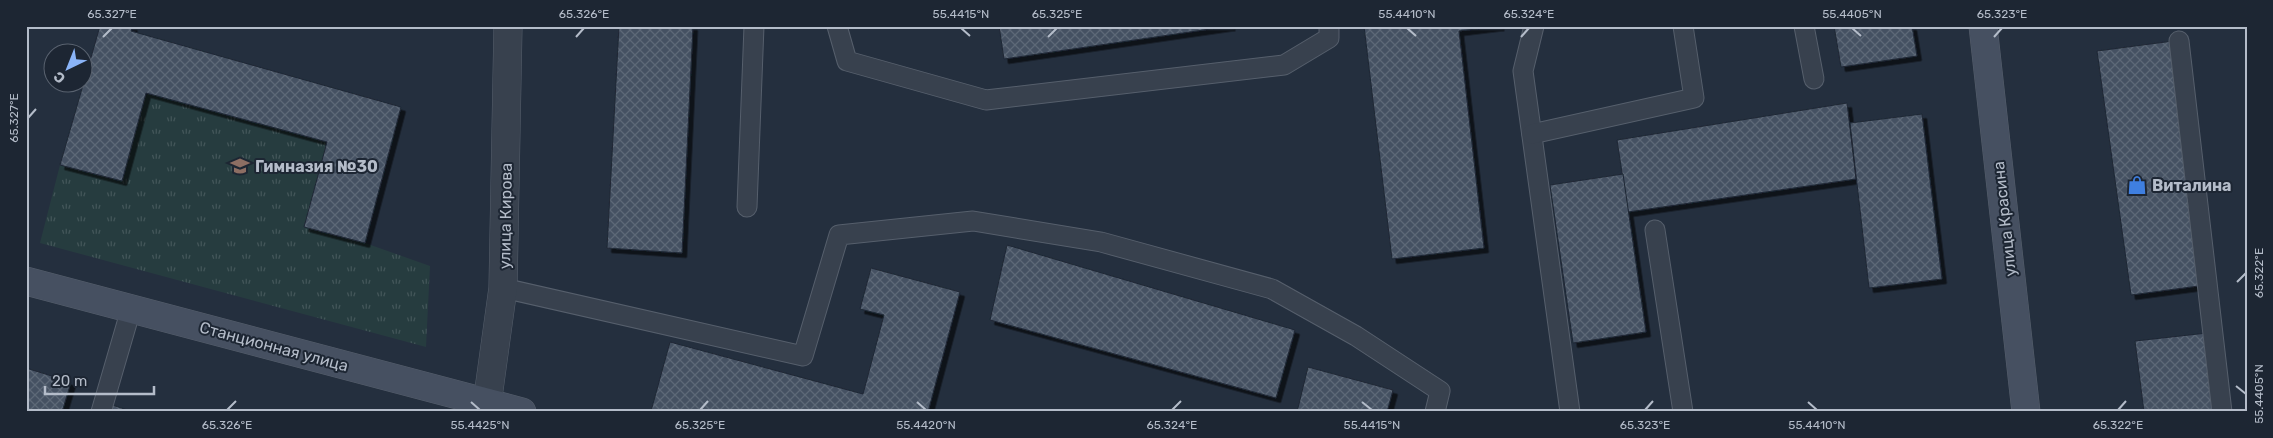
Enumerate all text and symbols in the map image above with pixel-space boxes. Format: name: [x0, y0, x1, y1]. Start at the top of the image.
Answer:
text: 65.327°E: [87, 7, 137, 21]
text: 65.326°E: [559, 7, 609, 21]
text: 55.4415°N: [933, 7, 989, 21]
text: 65.325°E: [1032, 7, 1082, 21]
text: 55.4410°N: [1378, 7, 1436, 21]
text: 65.324°E: [1504, 7, 1554, 21]
text: 55.4405°N: [1822, 7, 1882, 21]
text: 65.323°E: [1977, 7, 2027, 21]
north arrow: [42, 42, 92, 92]
text: С: [50, 67, 69, 87]
text: 65.327°E: [7, 93, 21, 143]
school or university icon: Гимназия №30: [229, 155, 251, 177]
place label: Гимназия №30: [255, 157, 378, 176]
street label: улица Красина: [1989, 160, 2020, 277]
street label: улица Кирова: [495, 163, 516, 269]
shop icon: Виталина: [2126, 174, 2148, 196]
place label: Виталина: [2152, 176, 2232, 195]
text: 65.322°E: [2252, 248, 2266, 298]
street label: Станционная улица: [197, 317, 350, 375]
scale bar: [45, 363, 154, 395]
text: 55.4405°N: [2252, 364, 2266, 424]
text: 20 m: [52, 372, 87, 390]
text: 65.326°E: [202, 418, 252, 432]
text: 55.4425°N: [450, 418, 510, 432]
text: 65.325°E: [675, 418, 725, 432]
text: 55.4420°N: [896, 418, 956, 432]
text: 65.324°E: [1147, 418, 1197, 432]
text: 55.4415°N: [1344, 418, 1400, 432]
text: 65.323°E: [1620, 418, 1670, 432]
text: 55.4410°N: [1788, 418, 1846, 432]
text: 65.322°E: [2093, 418, 2143, 432]

